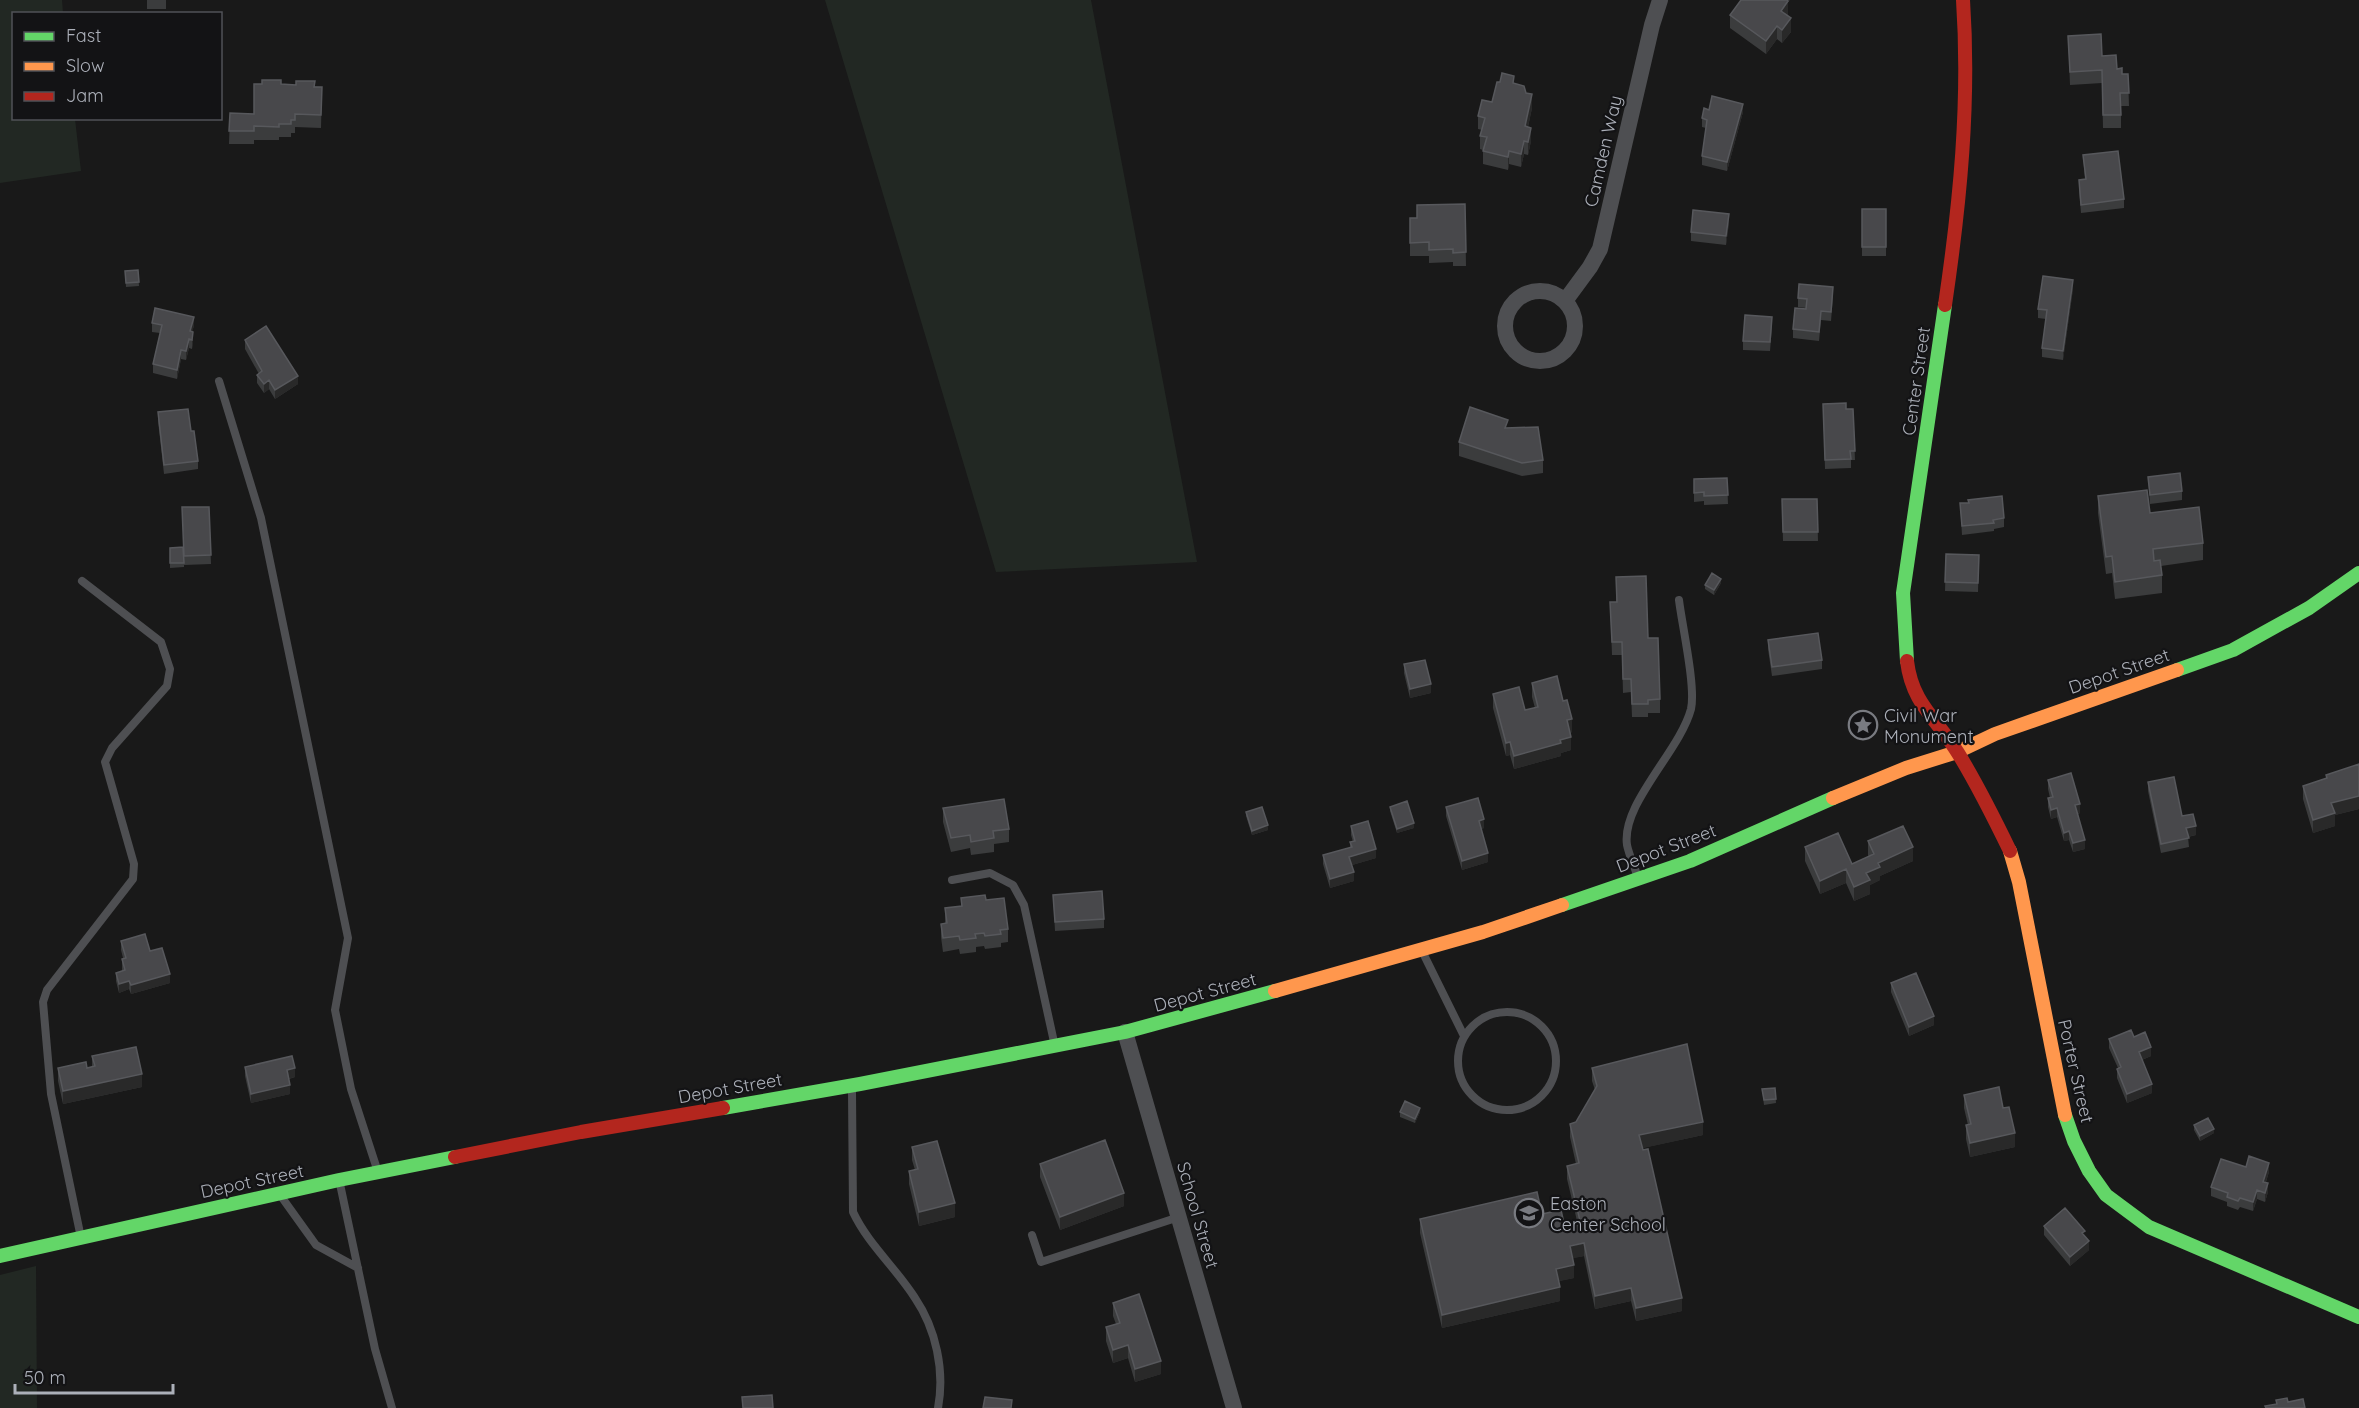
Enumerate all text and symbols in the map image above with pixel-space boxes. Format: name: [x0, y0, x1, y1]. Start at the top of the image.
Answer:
legend: [12, 12, 222, 120]
text: Fast: [66, 24, 101, 47]
text: Slow: [66, 54, 104, 77]
text: Jam: [66, 84, 104, 107]
street label: Camden Way: [1579, 93, 1627, 209]
street label: Center Street: [1897, 325, 1935, 437]
street label: Depot Street: [2065, 643, 2173, 699]
place label: Civil War Monument: [1884, 704, 1974, 748]
place icon: Civil War Monument: [1847, 709, 1879, 741]
street label: Depot Street: [1613, 818, 1719, 878]
street label: Depot Street: [1151, 967, 1259, 1017]
street label: Porter Street: [2053, 1017, 2099, 1125]
street label: Depot Street: [676, 1068, 784, 1108]
street label: Depot Street: [198, 1159, 306, 1203]
street label: School Street: [1172, 1159, 1224, 1271]
place label: Easton Center School: [1550, 1192, 1666, 1236]
school or university icon: Easton Center School: [1513, 1197, 1545, 1229]
scale bar: [15, 1357, 172, 1395]
text: 50 m: [24, 1366, 66, 1389]

